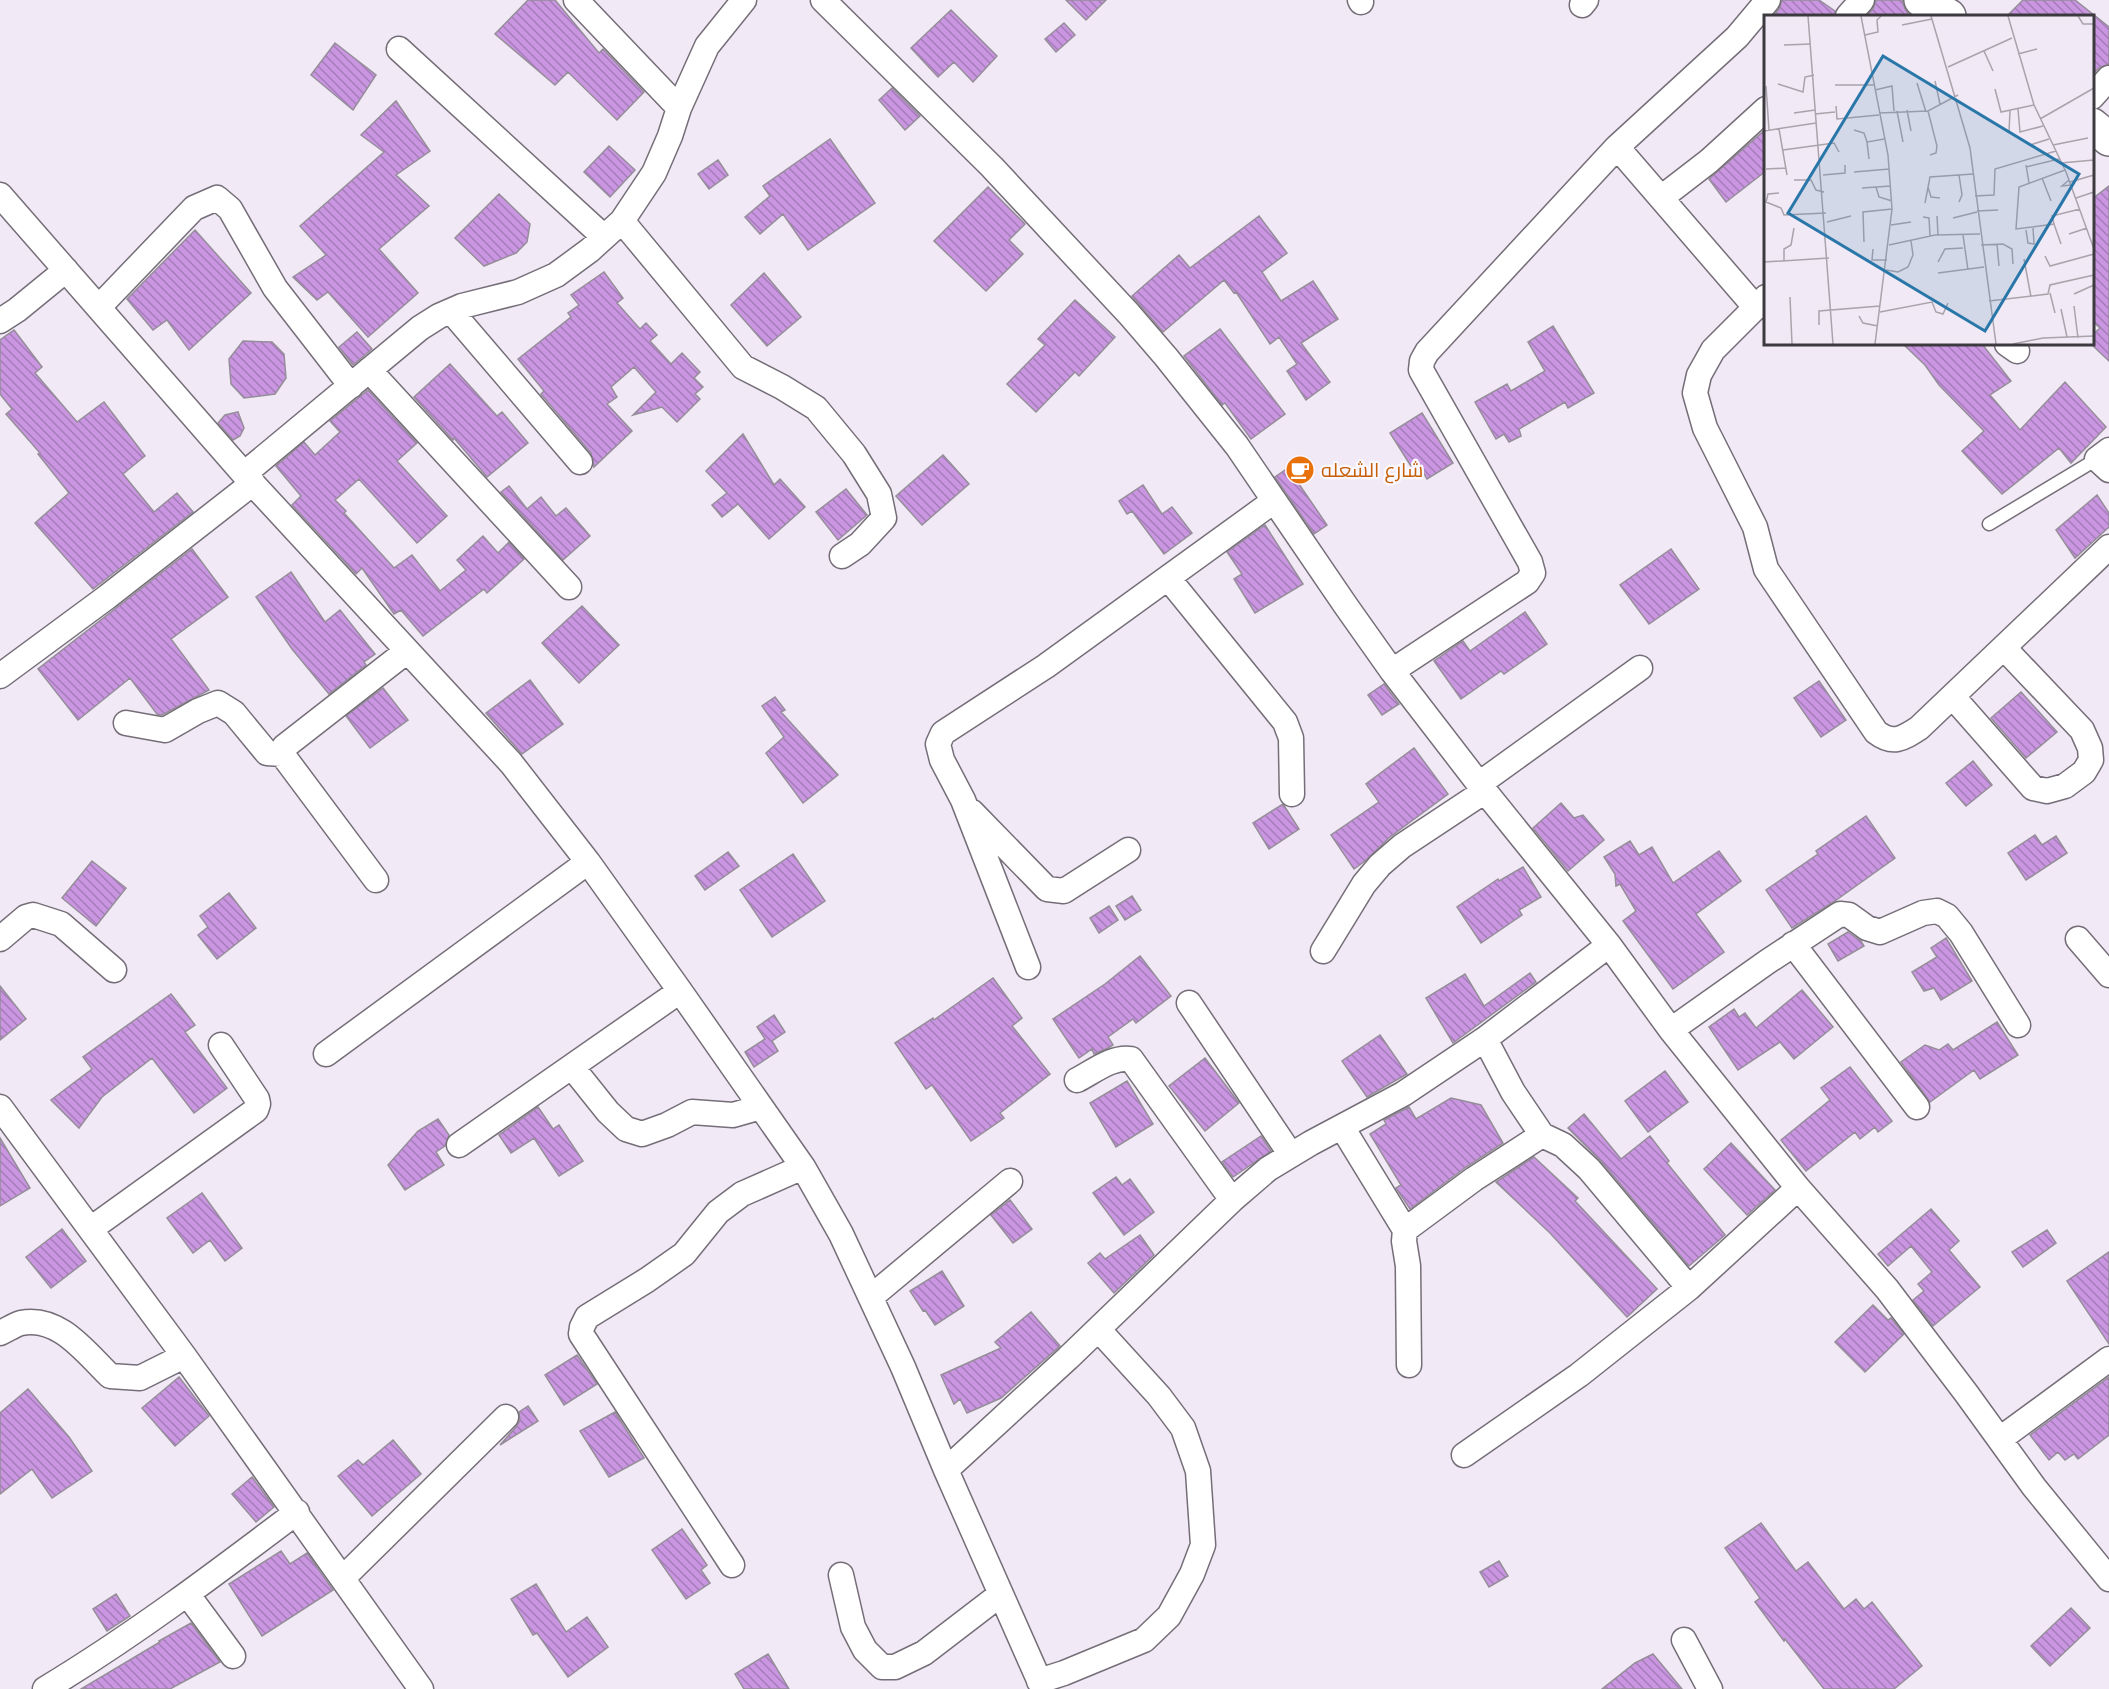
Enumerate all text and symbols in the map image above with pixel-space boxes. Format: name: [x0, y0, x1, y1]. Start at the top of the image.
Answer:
inset map: [1764, 15, 2094, 345]
cafe icon: شارع الشعله: [1284, 454, 1316, 486]
place label: شارع الشعله: [1321, 458, 1423, 484]

